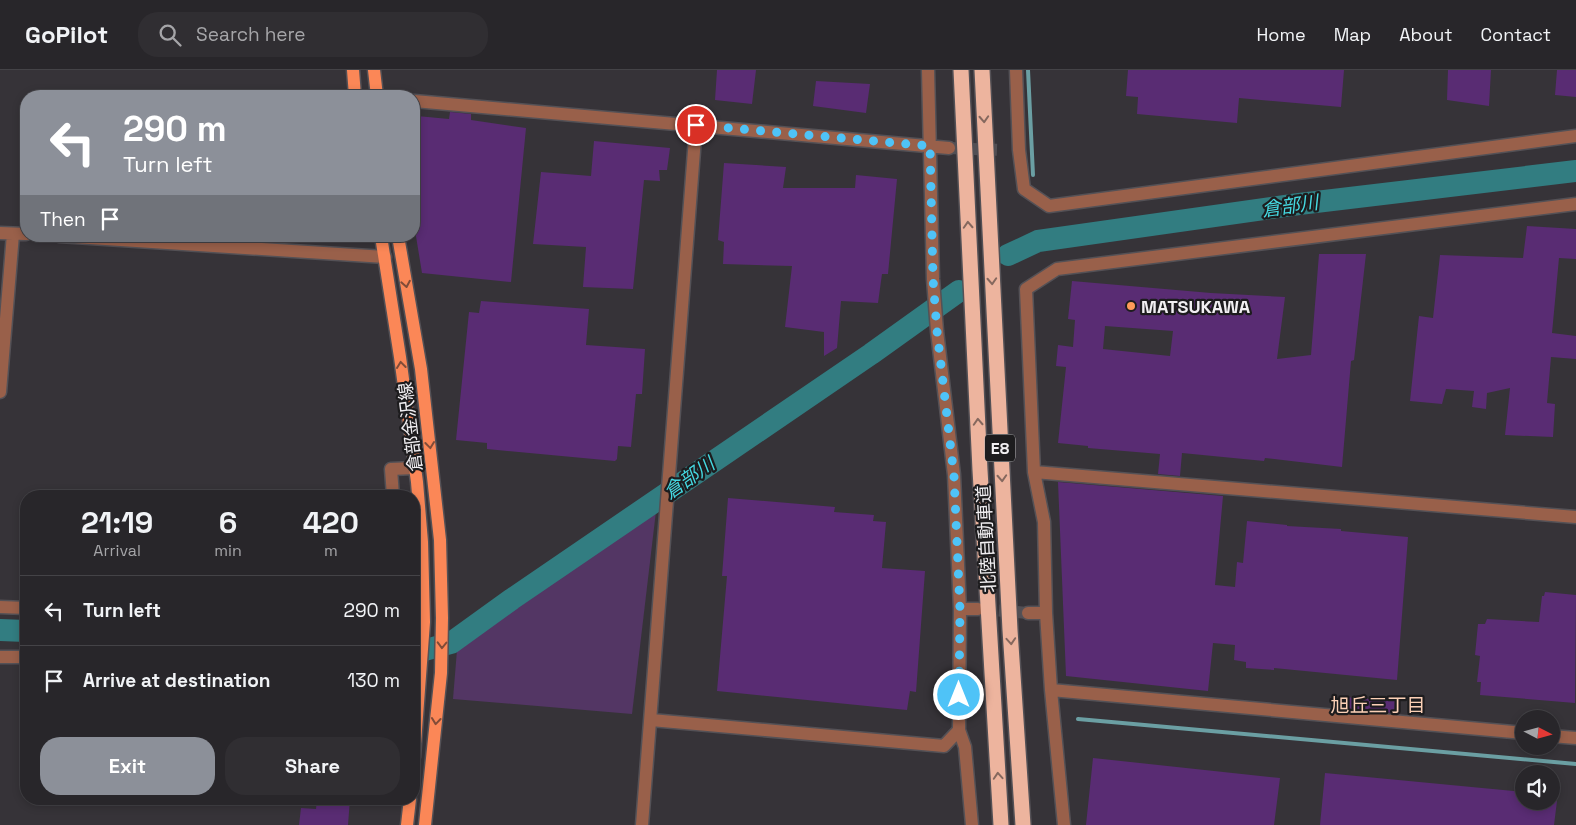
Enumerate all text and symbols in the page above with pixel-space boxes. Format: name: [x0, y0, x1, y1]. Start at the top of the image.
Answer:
search box: [138, 12, 488, 57]
text: GoPilot: [25, 19, 108, 50]
icon: search: [156, 21, 184, 49]
text: Search here: [196, 22, 306, 47]
text: Home: [1257, 23, 1306, 46]
text: Map: [1334, 23, 1371, 46]
text: About: [1399, 23, 1453, 46]
text: Contact: [1481, 23, 1551, 46]
pin: [675, 104, 717, 146]
text: 290 m: [123, 107, 227, 151]
icon: left: [40, 110, 105, 175]
icon: arrive: [682, 111, 710, 139]
one-way arrow: [979, 115, 990, 123]
text: Turn left: [123, 150, 213, 178]
water label: 倉部川: [1260, 189, 1322, 222]
icon: arrive: [96, 205, 124, 233]
text: Then: [40, 207, 86, 232]
one-way arrow: [963, 220, 974, 228]
one-way arrow: [986, 277, 997, 285]
one-way arrow: [401, 280, 411, 289]
place label: MATSUKAWA: [1141, 295, 1251, 318]
marker: MATSUKAWA: [1125, 300, 1137, 312]
one-way arrow: [396, 361, 407, 369]
street label: 倉部金沢線: [393, 381, 427, 473]
one-way arrow: [972, 418, 983, 426]
road number: E8: [985, 434, 1015, 462]
one-way arrow: [424, 441, 435, 449]
water label: 倉部川: [658, 450, 721, 505]
one-way arrow: [996, 475, 1007, 483]
street label: 北陸自動車道: [972, 484, 1000, 594]
text: 21:19: [81, 503, 153, 542]
text: 6: [219, 503, 237, 542]
text: 420: [303, 503, 359, 542]
text: Arrival: [93, 540, 141, 561]
text: min: [214, 540, 242, 561]
text: m: [324, 540, 338, 561]
icon: left: [40, 597, 68, 625]
text: Turn left: [83, 598, 161, 623]
text: 290 m: [344, 598, 400, 623]
one-way arrow: [1005, 637, 1016, 645]
one-way arrow: [437, 642, 447, 650]
icon: arrive: [40, 667, 68, 695]
text: Arrive at destination: [83, 668, 271, 693]
text: 130 m: [347, 668, 400, 693]
position arrow: [932, 668, 984, 720]
district label: 旭丘三丁目: [1330, 693, 1426, 718]
north arrow: [1515, 710, 1560, 755]
map controls: [1515, 710, 1560, 810]
one-way arrow: [431, 718, 442, 726]
button: Exit: [40, 737, 215, 795]
button: Share: [225, 737, 400, 795]
button: sound: [1515, 765, 1560, 810]
one-way arrow: [992, 772, 1003, 780]

